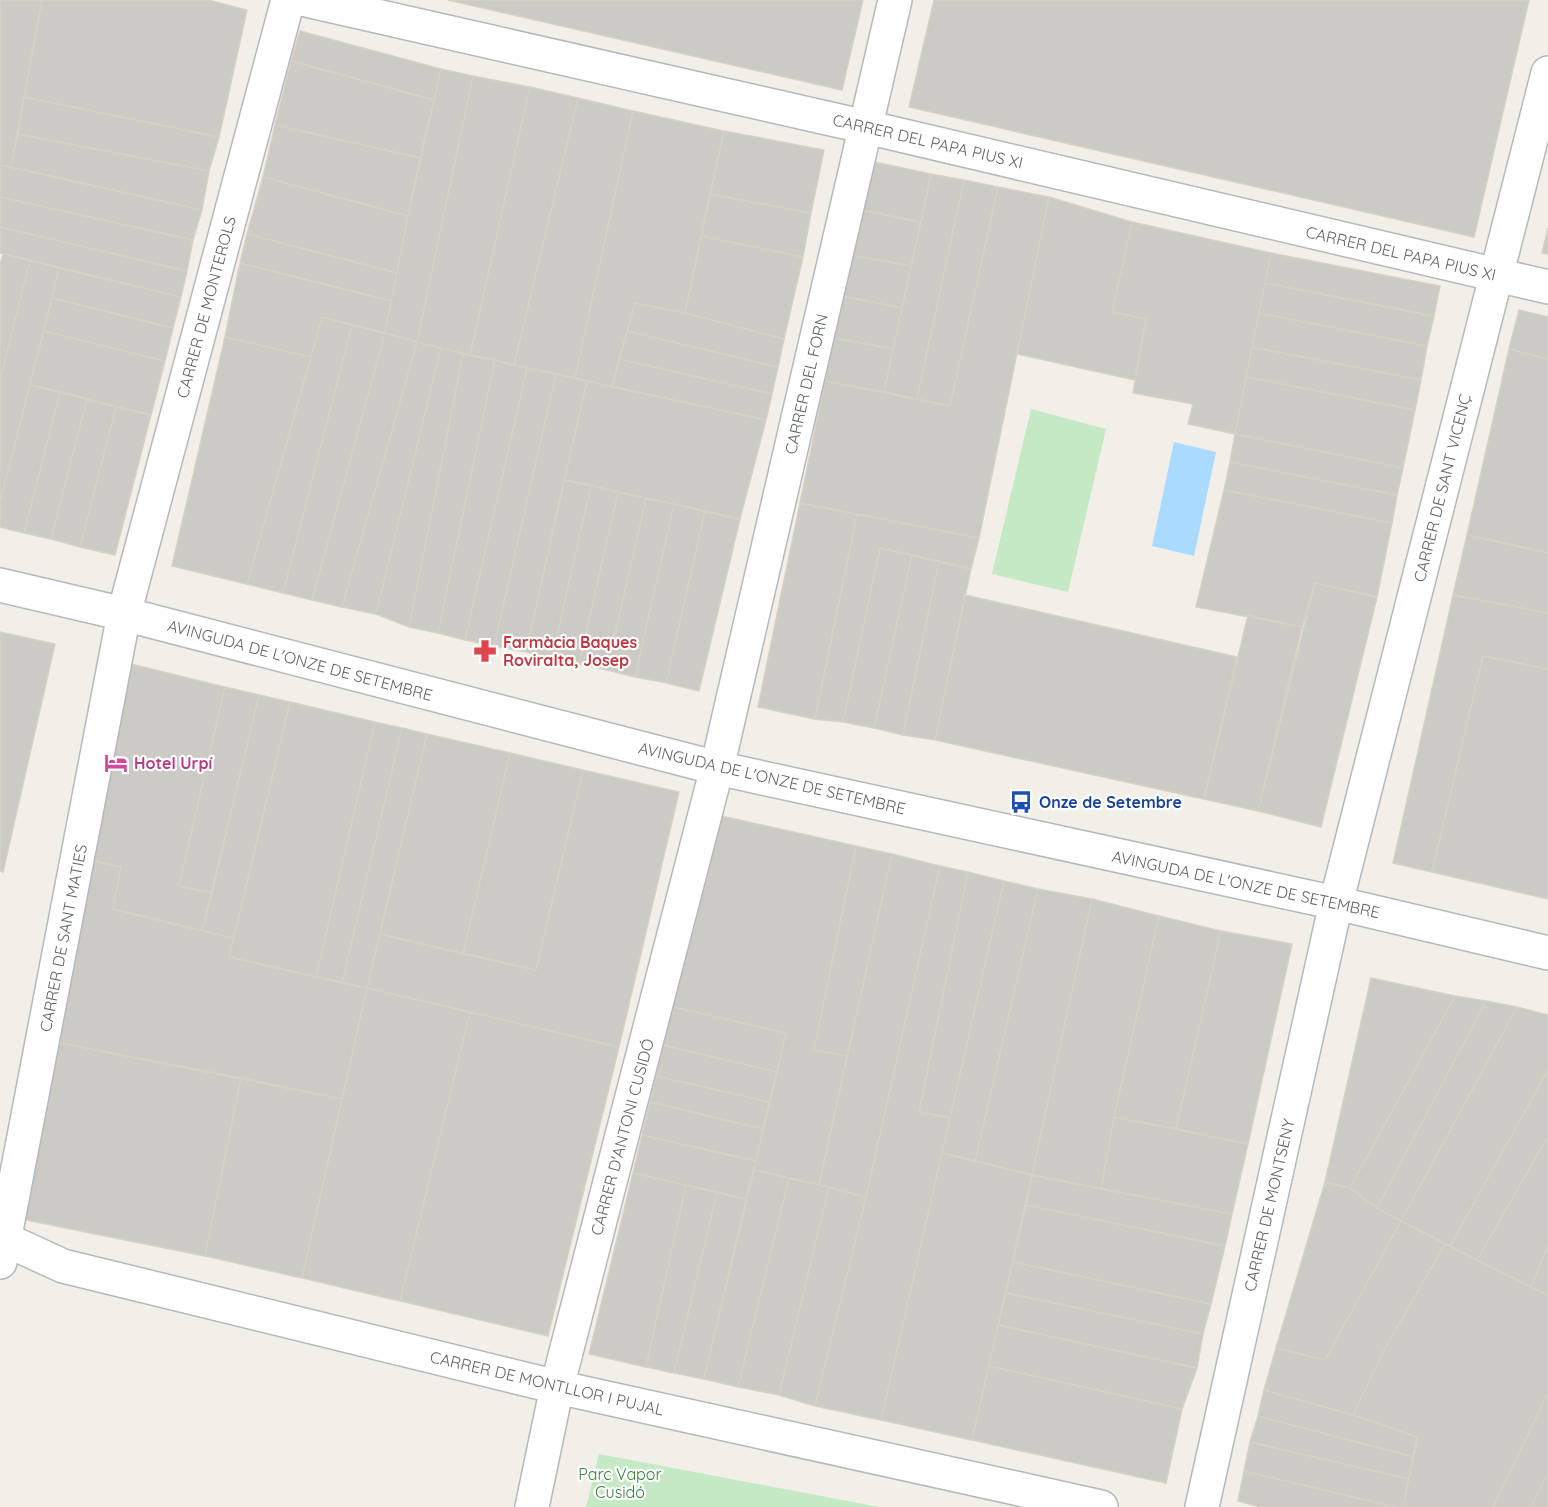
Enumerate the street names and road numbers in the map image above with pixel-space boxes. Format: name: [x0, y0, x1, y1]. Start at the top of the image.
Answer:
street label: CARRER DEL PAPA PIUS XI: [831, 109, 1025, 173]
street label: CARRER DE MONTEROLS: [172, 214, 240, 400]
street label: CARRER DEL PAPA PIUS XI: [1304, 221, 1498, 285]
street label: CARRER DEL FORN: [780, 312, 832, 456]
street label: CARRER DE SANT VICENÇ: [1409, 392, 1475, 584]
street label: AVINGUDA DE L'ONZE DE SETEMBRE: [165, 615, 435, 705]
street label: AVINGUDA DE L'ONZE DE SETEMBRE: [637, 738, 907, 818]
street label: CARRER DE SANT MATIES: [35, 842, 91, 1034]
street label: AVINGUDA DE L'ONZE DE SETEMBRE: [1110, 846, 1382, 922]
street label: CARRER D'ANTONI CUSIDÓ: [586, 1036, 658, 1238]
street label: CARRER DE MONTSENY: [1239, 1117, 1299, 1293]
street label: CARRER DE MONTLLOR I PUJAL: [428, 1346, 666, 1420]

